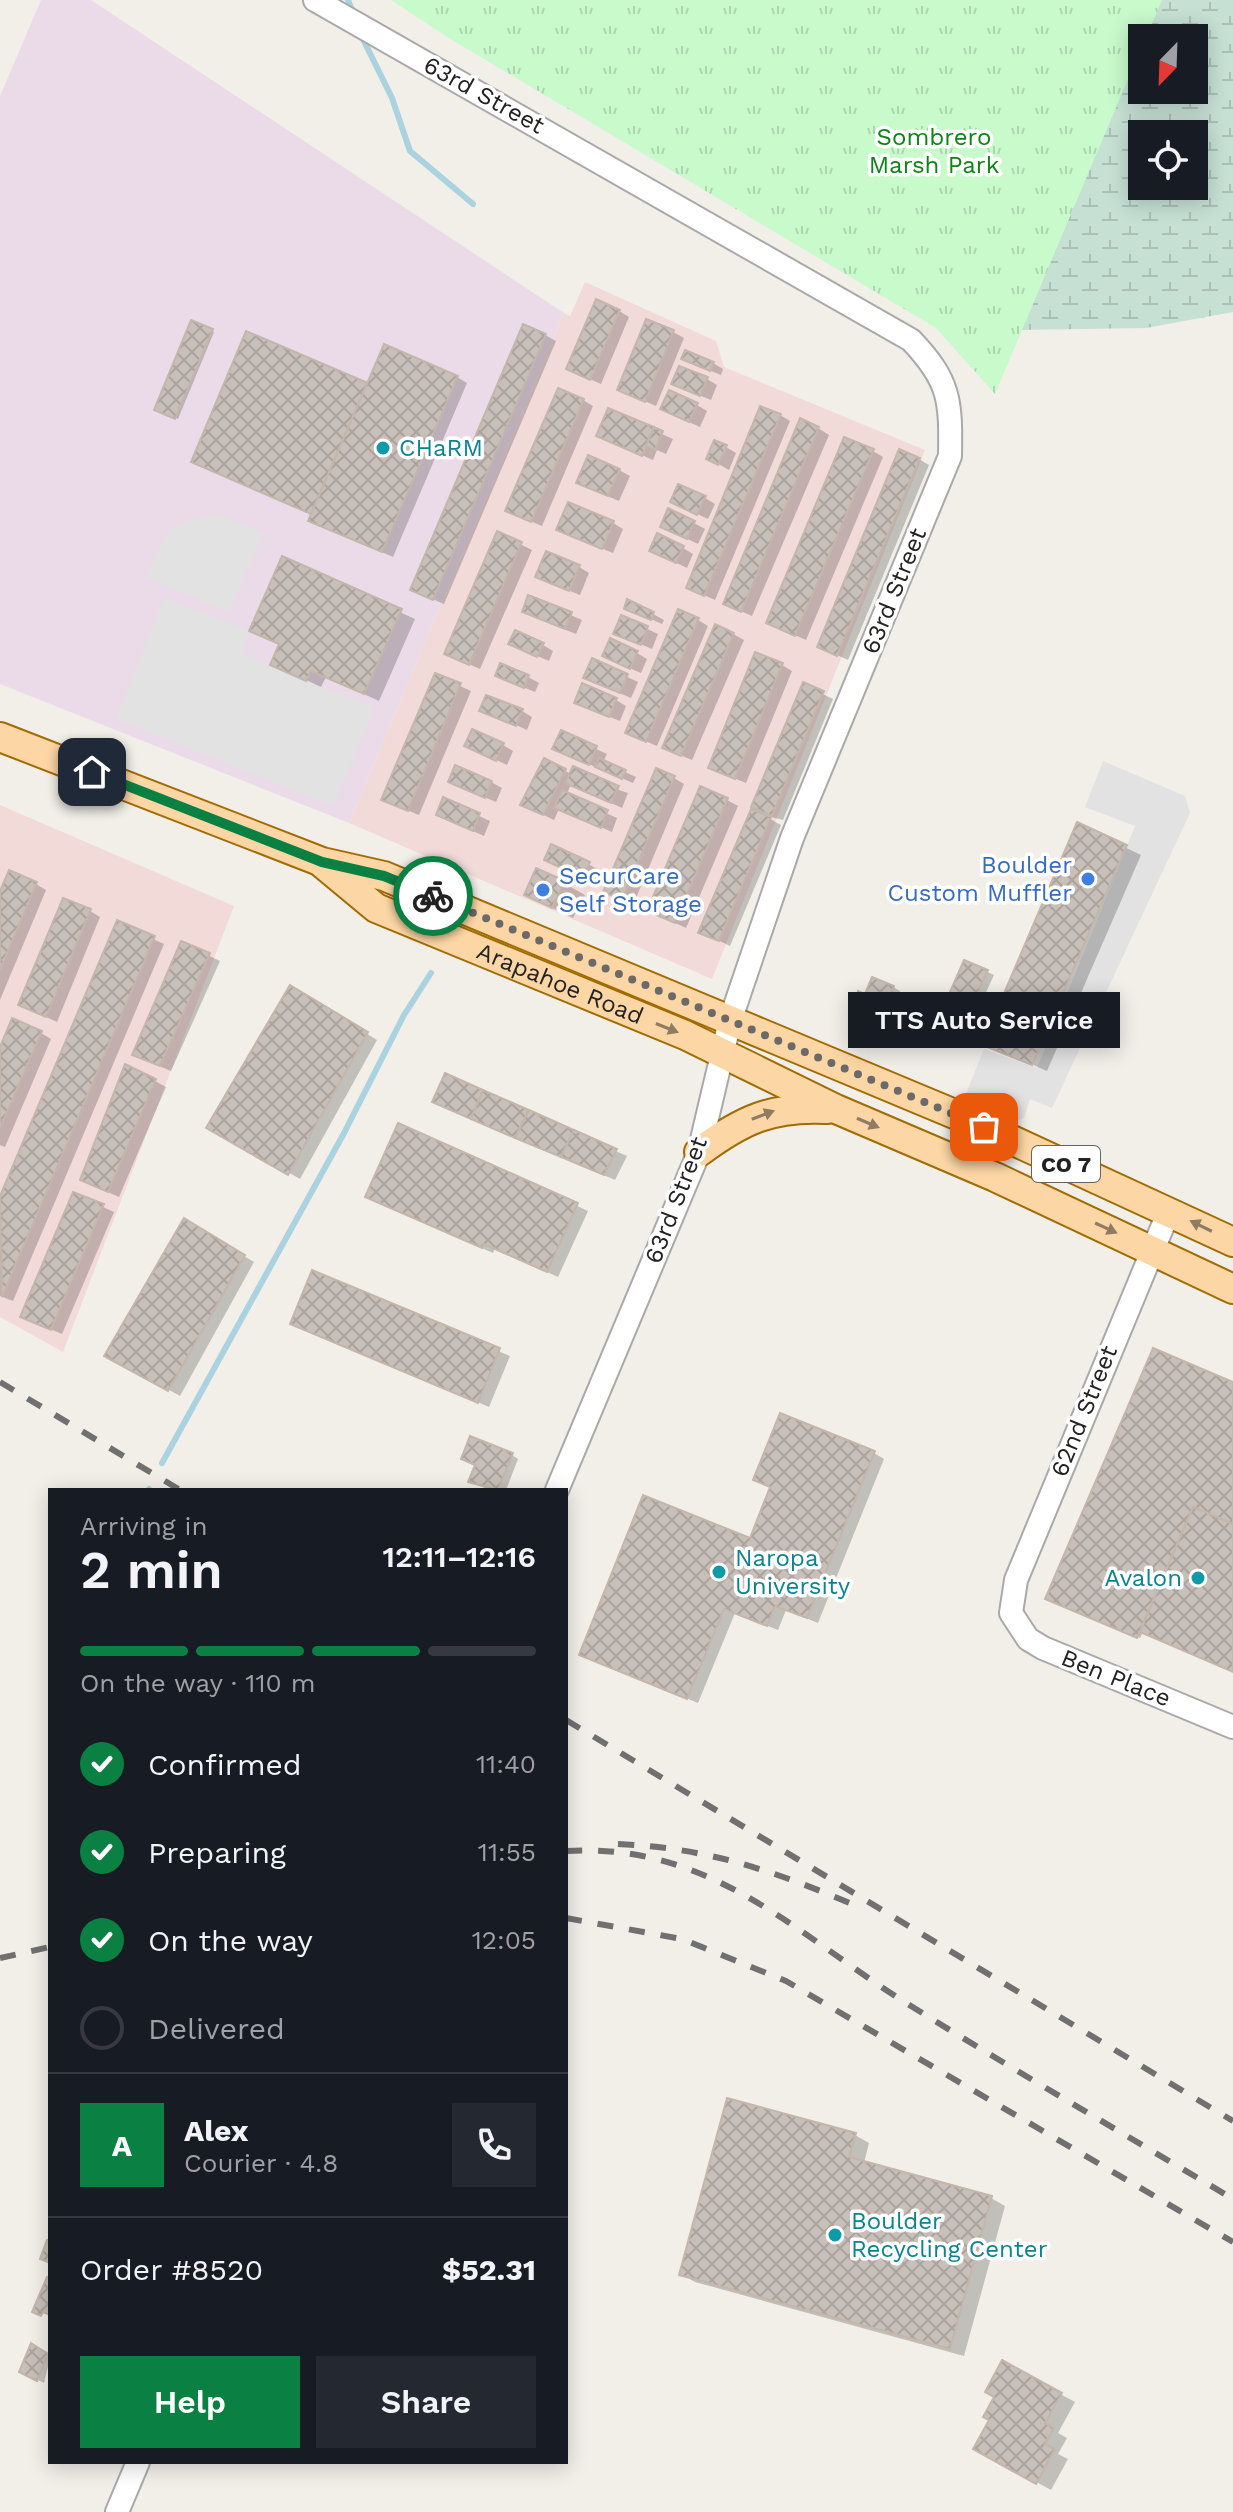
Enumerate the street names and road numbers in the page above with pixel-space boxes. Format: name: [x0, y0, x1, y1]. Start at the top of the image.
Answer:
street label: 63rd Street: [419, 50, 549, 140]
street label: 63rd Street: [856, 524, 932, 658]
street label: Arapahoe Road: [473, 937, 648, 1030]
street label: 63rd Street: [639, 1133, 713, 1267]
road number: CO 7: [1032, 1146, 1100, 1182]
street label: 62nd Street: [1045, 1341, 1123, 1481]
street label: Ben Place: [1057, 1643, 1175, 1713]

